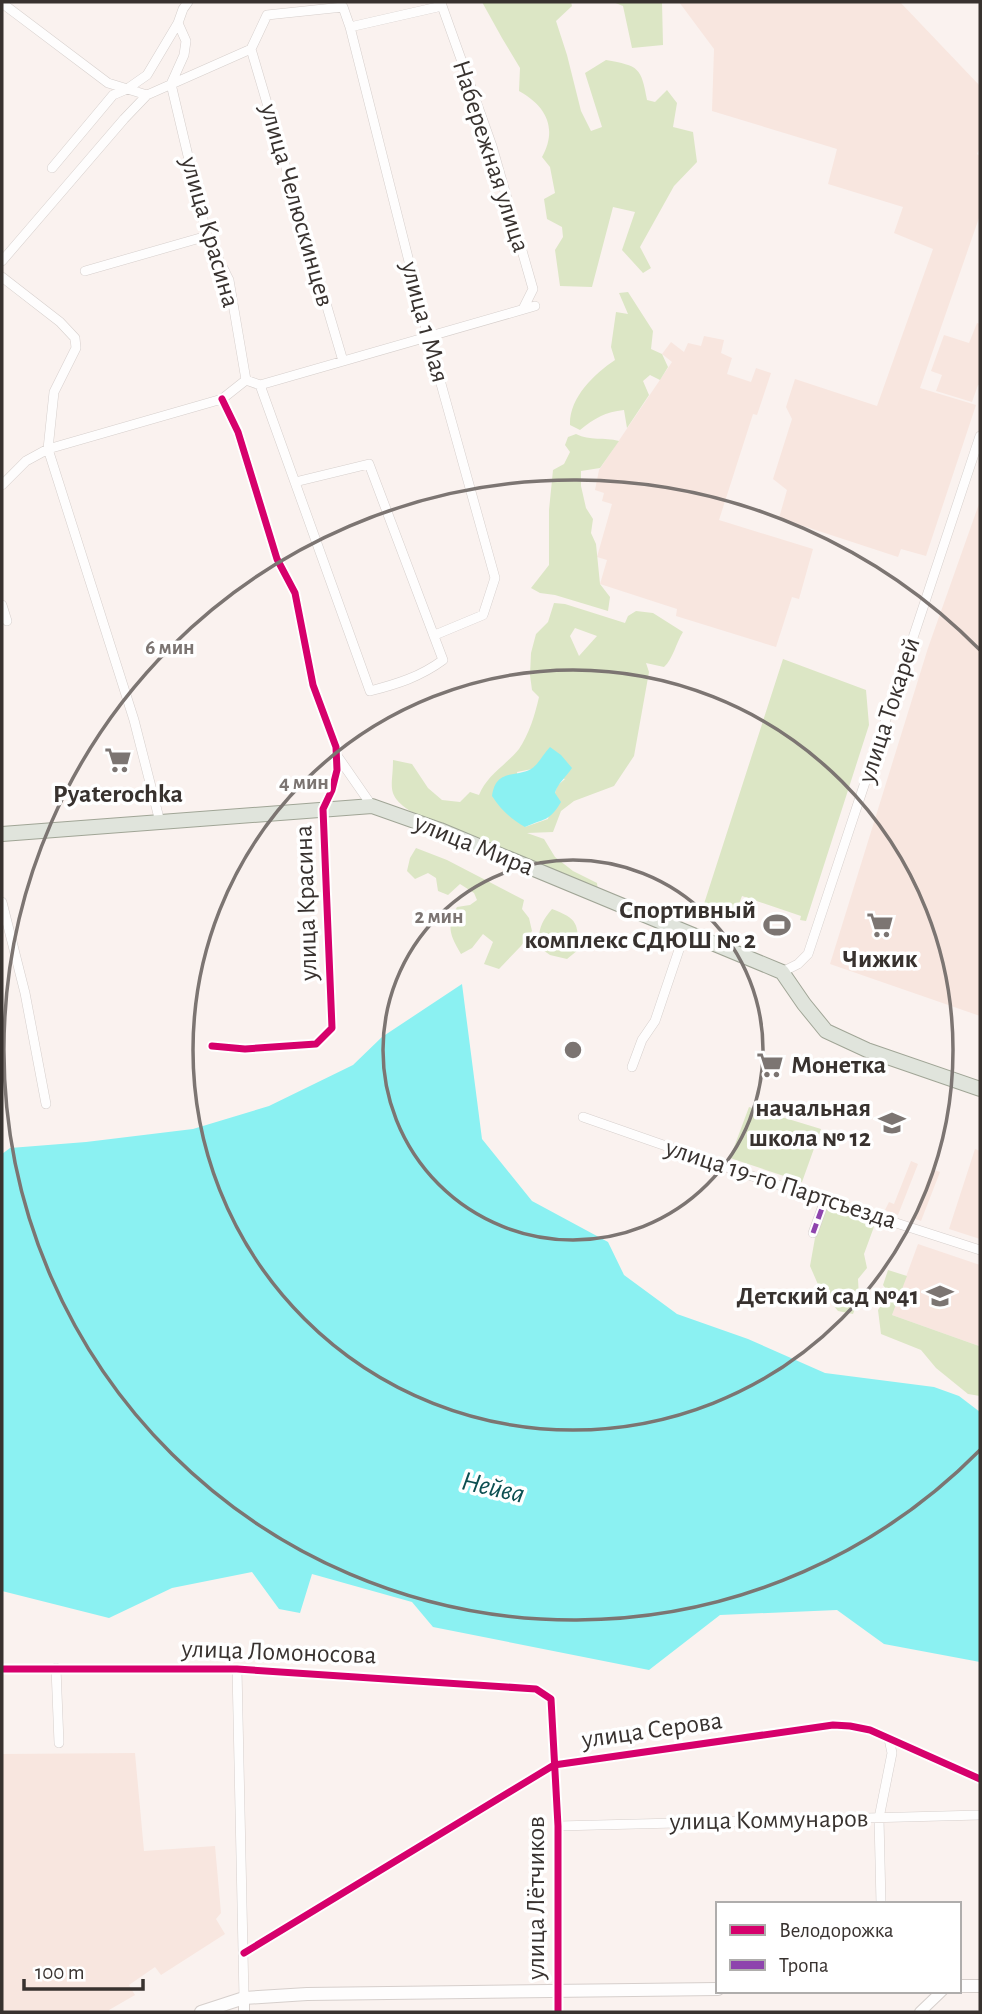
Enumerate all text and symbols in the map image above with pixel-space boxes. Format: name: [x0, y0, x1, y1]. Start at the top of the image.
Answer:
street label: Набережная улица: [448, 57, 534, 255]
street label: улица Челюскинцев: [255, 100, 338, 309]
street label: улица Красина: [176, 153, 244, 310]
street label: улица 1 Мая: [396, 258, 454, 385]
street label: улица Токарей: [853, 634, 925, 787]
text: 6 мин: [145, 637, 195, 658]
supermarket icon: Pyaterochka: [103, 745, 133, 775]
text: 4 мин: [279, 772, 329, 793]
place label: Pyaterochka: [53, 781, 183, 807]
street label: улица Мира: [410, 809, 537, 881]
street label: улица Красина: [290, 825, 322, 982]
place label: Спортивный комплекс СДЮШ № 2: [524, 897, 756, 953]
text: 2 мин: [414, 906, 464, 927]
sports icon: Спортивный комплекс СДЮШ № 2: [762, 910, 792, 940]
supermarket icon: Чижик: [865, 910, 895, 940]
place label: Чижик: [842, 946, 918, 972]
centre of rings: [561, 1038, 585, 1062]
supermarket icon: Монетка: [755, 1050, 785, 1080]
place label: Монетка: [791, 1052, 886, 1078]
place label: начальная школа № 12: [749, 1095, 871, 1151]
school or university icon: начальная школа № 12: [877, 1108, 907, 1138]
street label: улица 19-го Партсъезда: [661, 1134, 900, 1234]
school or university icon: Детский сад №41: [925, 1281, 955, 1311]
place label: Детский сад №41: [736, 1283, 919, 1309]
water label: Нейва: [459, 1467, 527, 1509]
street label: улица Ломоносова: [180, 1636, 377, 1668]
street label: улица Серова: [579, 1707, 724, 1753]
street label: улица Коммунаров: [668, 1805, 869, 1835]
street label: улица Лётчиков: [523, 1816, 549, 1981]
legend: [716, 1902, 961, 1993]
text: Велодорожка: [779, 1920, 894, 1941]
scale bar: [24, 1948, 144, 1992]
text: Тропа: [779, 1955, 829, 1976]
text: 100 m: [35, 1962, 85, 1983]

